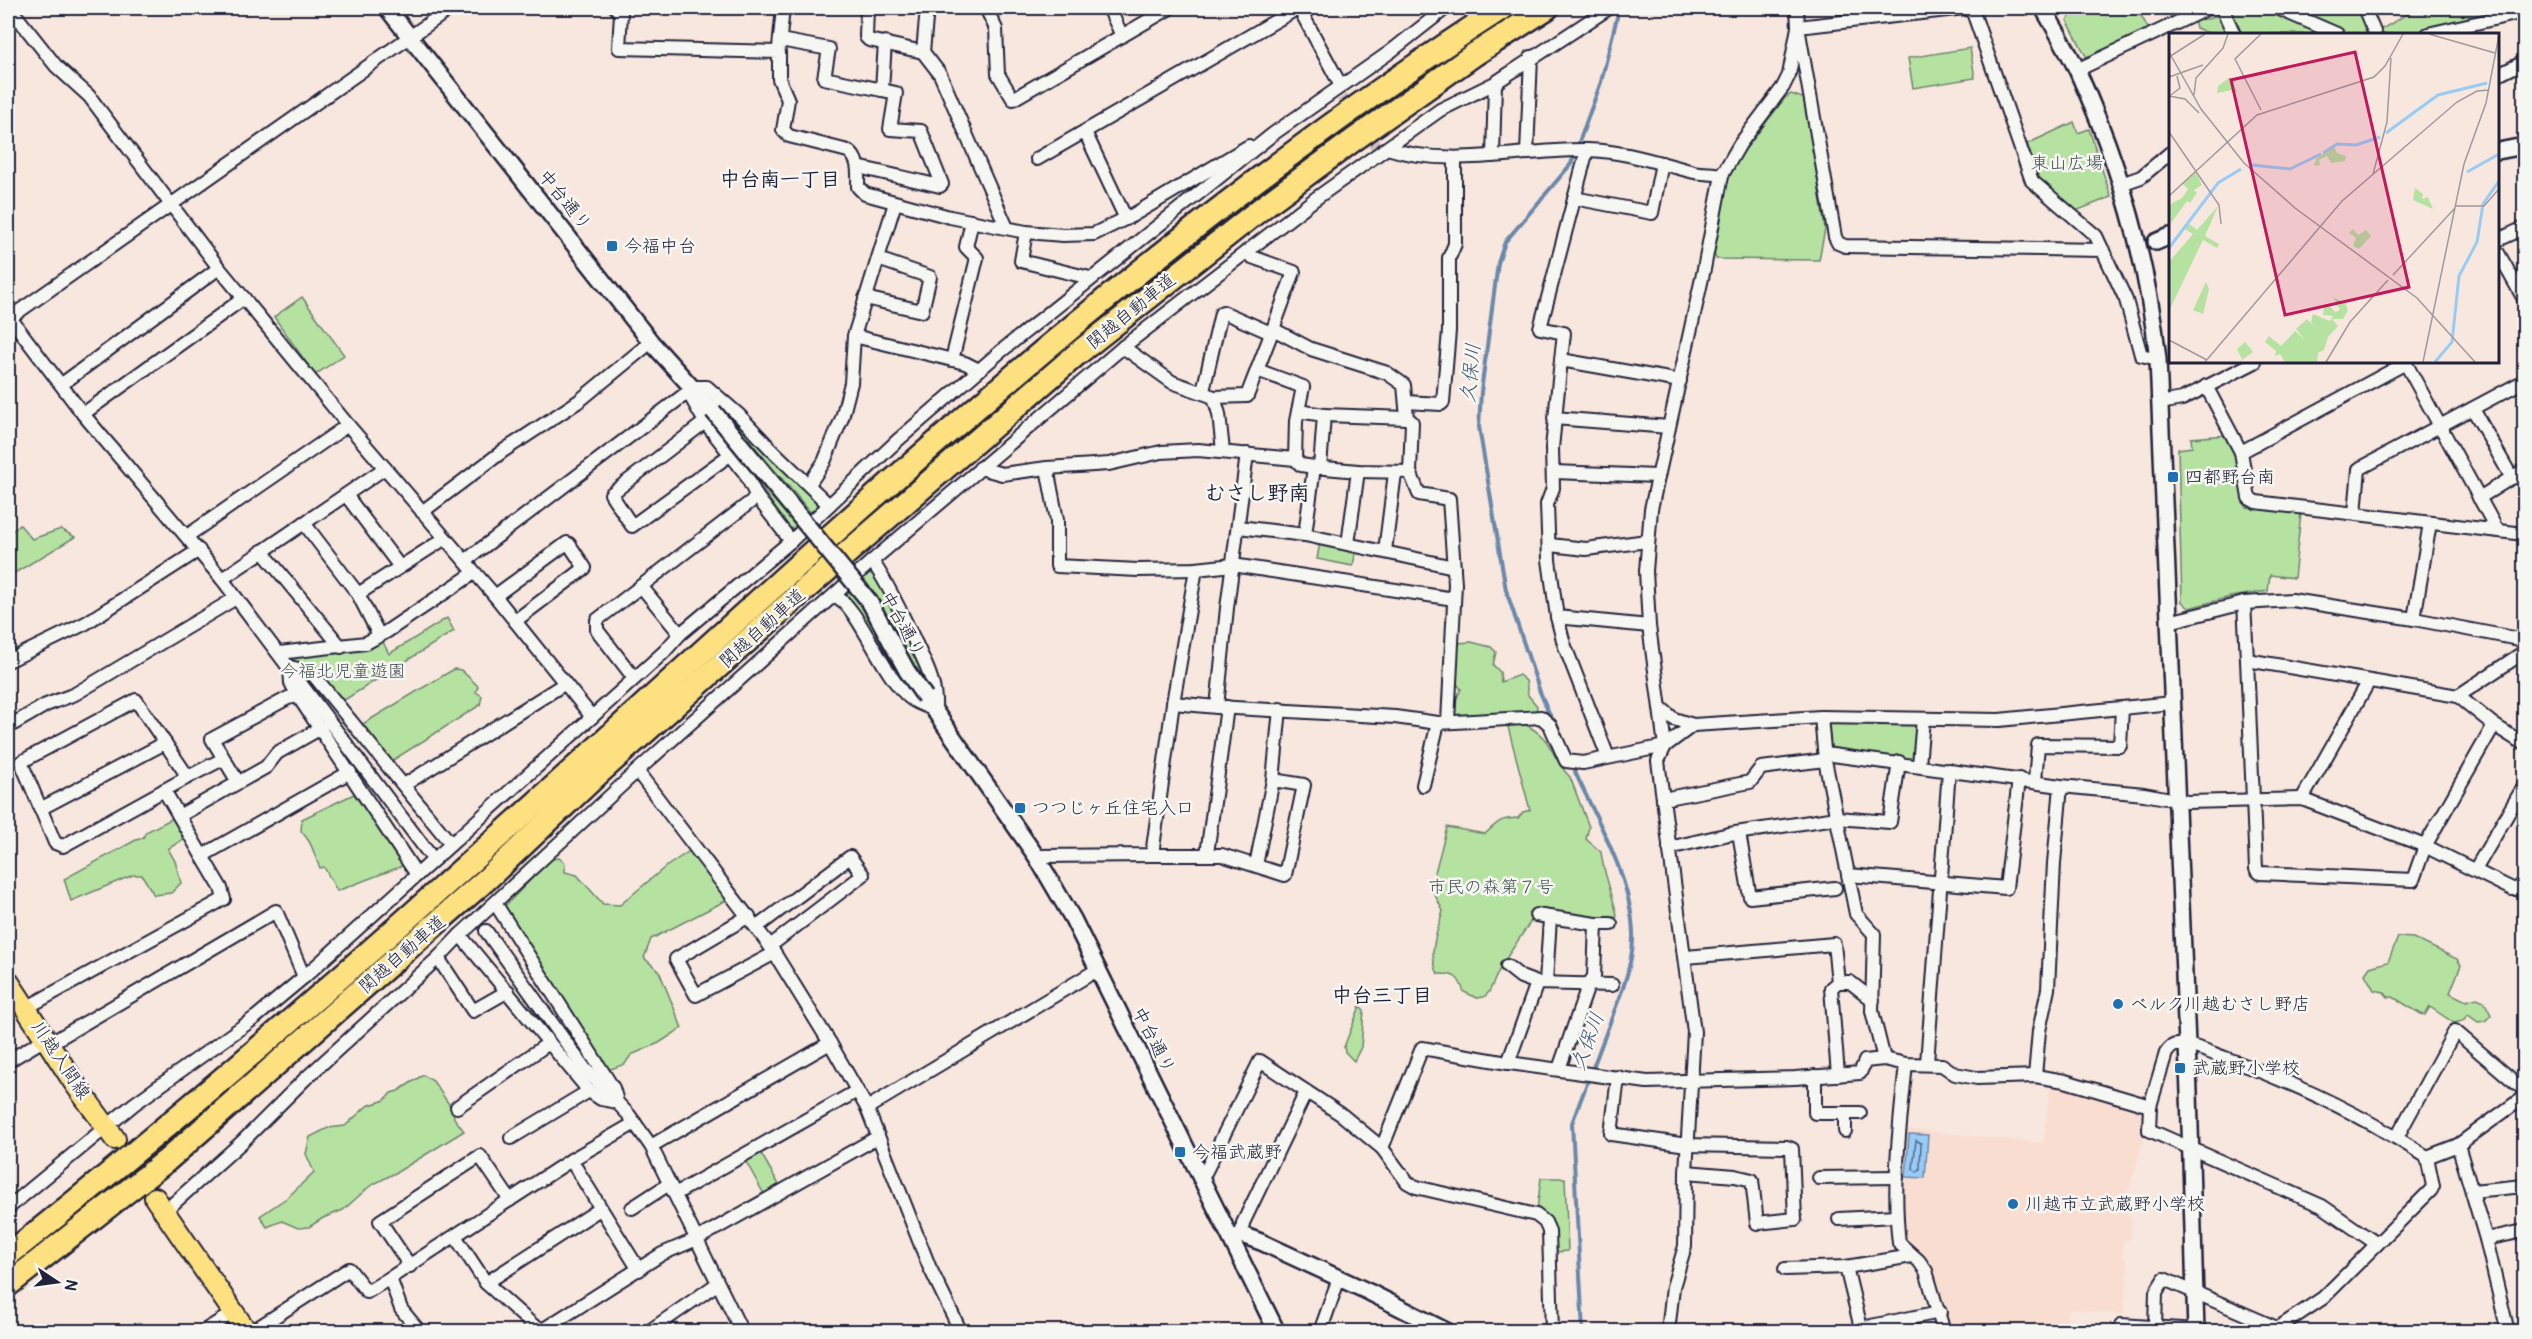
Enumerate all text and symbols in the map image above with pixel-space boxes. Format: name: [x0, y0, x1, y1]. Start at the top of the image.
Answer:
inset map: [2169, 33, 2499, 363]
park label: 東山広場: [2031, 152, 2103, 175]
street label: 中台通り: [533, 165, 596, 236]
district label: 中台南一丁目: [720, 167, 840, 192]
place label: 今福中台: [624, 235, 696, 258]
marker: 今福中台: [605, 239, 619, 253]
street label: 関越自動車道: [1082, 268, 1181, 354]
water label: 久保川: [1455, 342, 1486, 404]
place label: 四都野台南: [2185, 466, 2275, 489]
marker: 四都野台南: [2166, 470, 2180, 484]
district label: むさし野南: [1205, 480, 1310, 507]
street label: 関越自動車道: [715, 584, 810, 673]
street label: 中台通り: [875, 587, 930, 661]
park label: 今福北児童遊園: [280, 660, 406, 683]
place label: つつじヶ丘住宅入口: [1032, 797, 1194, 820]
marker: つつじヶ丘住宅入口: [1013, 801, 1027, 815]
park label: 市民の森第７号: [1428, 876, 1554, 899]
street label: 関越自動車道: [354, 910, 451, 998]
district label: 中台三丁目: [1332, 983, 1432, 1008]
place label: ベルク川越むさし野店: [2130, 993, 2310, 1016]
marker: ベルク川越むさし野店: [2111, 997, 2125, 1011]
street label: 中台通り: [1127, 1003, 1180, 1078]
water label: 久保川: [1565, 1009, 1610, 1074]
street label: 川越入間線: [26, 1017, 95, 1104]
place label: 武蔵野小学校: [2192, 1057, 2300, 1080]
marker: 武蔵野小学校: [2173, 1061, 2187, 1075]
place label: 今福武蔵野: [1192, 1141, 1282, 1164]
marker: 今福武蔵野: [1173, 1145, 1187, 1159]
place label: 川越市立武蔵野小学校: [2025, 1193, 2205, 1216]
marker: 川越市立武蔵野小学校: [2006, 1197, 2020, 1211]
north arrow: [27, 1252, 87, 1312]
text: N: [60, 1278, 82, 1293]

